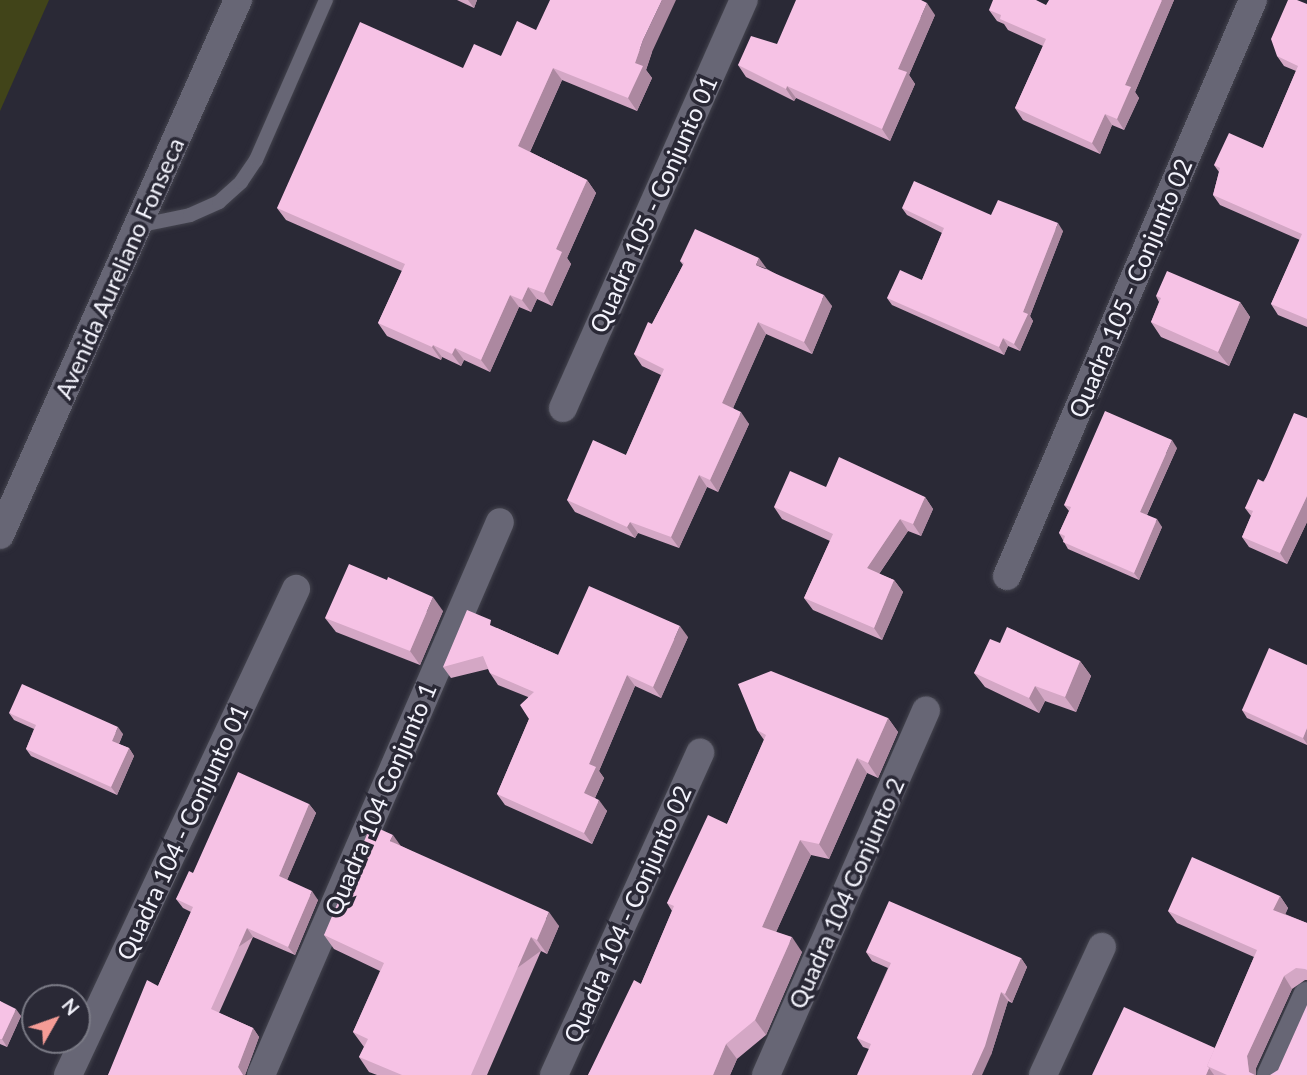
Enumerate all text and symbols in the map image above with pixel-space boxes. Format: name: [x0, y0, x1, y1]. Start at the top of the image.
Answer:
street label: Quadra 105 - Conjunto 01: [583, 71, 723, 337]
street label: Avenida Aureliano Fonseca: [48, 133, 190, 403]
street label: Quadra 105 - Conjunto 02: [1062, 154, 1198, 422]
street label: Quadra 104 Conjunto 1: [318, 678, 442, 920]
street label: Quadra 104 - Conjunto 01: [110, 700, 254, 964]
street label: Quadra 104 Conjunto 2: [782, 773, 910, 1013]
street label: Quadra 104 - Conjunto 02: [557, 781, 697, 1047]
north arrow: [21, 984, 91, 1054]
text: N: [57, 993, 84, 1019]

